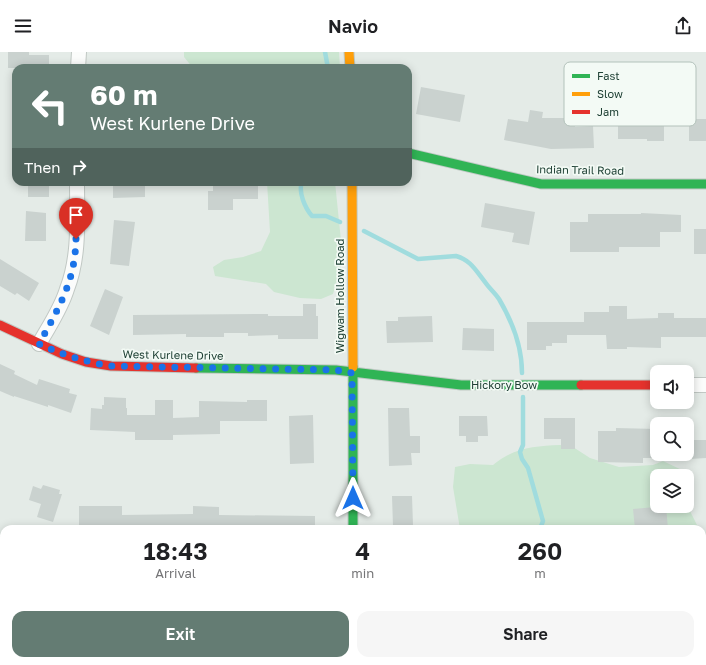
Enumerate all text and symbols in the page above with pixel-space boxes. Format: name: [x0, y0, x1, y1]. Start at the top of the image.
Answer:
icon: menu: [12, 15, 34, 37]
text: Navio: [328, 15, 378, 37]
icon: share: [672, 15, 694, 37]
legend: [564, 62, 696, 126]
text: Fast: [597, 69, 620, 82]
text: 60 m: [90, 78, 157, 111]
icon: left: [24, 80, 76, 132]
text: Slow: [597, 87, 623, 100]
text: Jam: [597, 105, 619, 118]
text: West Kurlene Drive: [90, 112, 255, 134]
icon: right: [68, 156, 90, 178]
text: Then: [24, 158, 60, 176]
street label: Indian Trail Road: [536, 162, 624, 177]
pin: [59, 198, 93, 239]
icon: arrive: [65, 204, 87, 226]
street label: Wigwam Hollow Road: [333, 239, 346, 353]
street label: West Kurlene Drive: [123, 347, 223, 362]
map controls: [650, 365, 694, 513]
button: sound: [650, 365, 694, 409]
street label: Hickory Bow: [471, 378, 537, 391]
button: search: [650, 417, 694, 461]
button: layers: [650, 469, 694, 513]
position arrow: [332, 477, 374, 519]
text: 18:43: [144, 536, 208, 565]
text: 4: [355, 536, 370, 565]
text: 260: [518, 536, 562, 565]
text: Arrival: [155, 565, 196, 581]
text: min: [351, 565, 374, 581]
text: m: [534, 565, 546, 581]
button: Exit: [12, 611, 349, 657]
button: Share: [357, 611, 694, 657]

